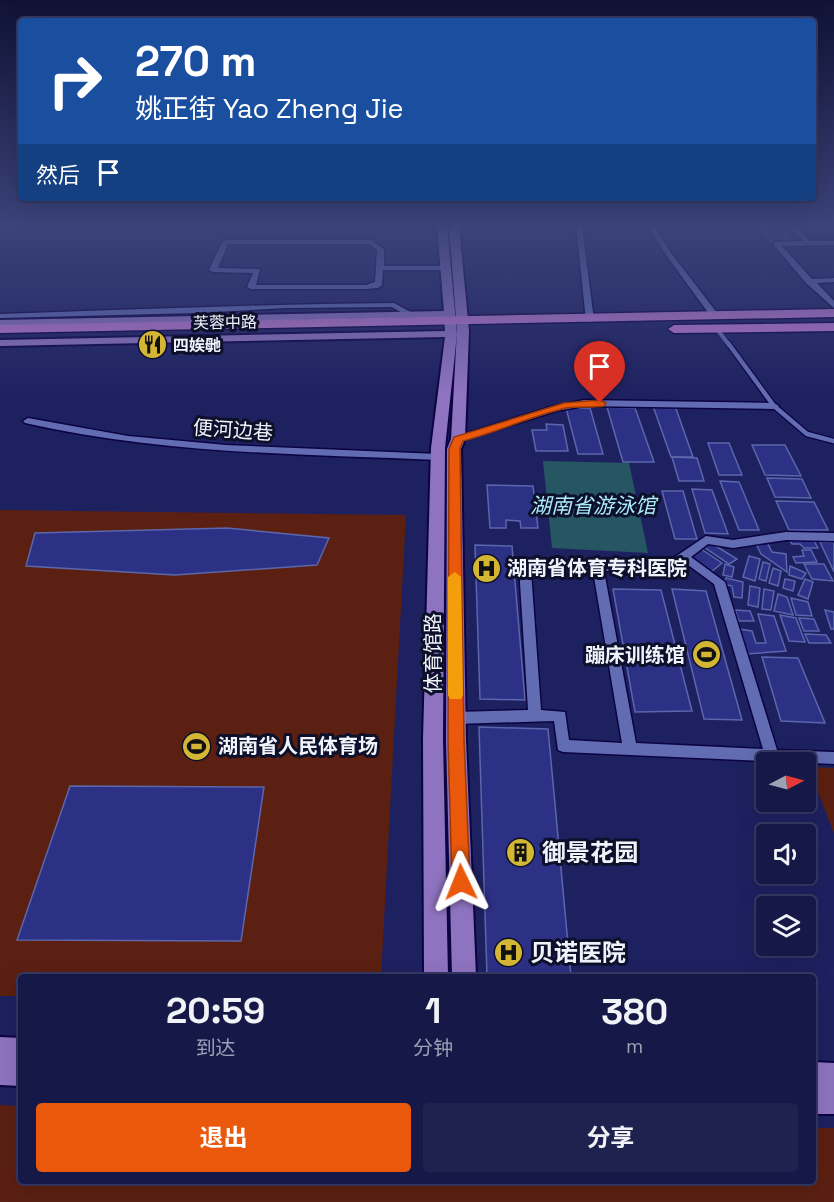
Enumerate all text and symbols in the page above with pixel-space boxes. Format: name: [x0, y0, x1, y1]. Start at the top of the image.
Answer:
text: 270 m: [135, 35, 256, 88]
icon: right: [36, 42, 114, 120]
text: 姚正街 Yao Zheng Jie: [135, 91, 404, 126]
icon: arrive: [92, 156, 125, 189]
text: 然后: [36, 161, 80, 189]
street label: 芙蓉中路: [193, 311, 257, 334]
restaurant icon: 四娭毑: [136, 329, 168, 361]
place label: 四娭毑: [173, 335, 221, 356]
pin: [574, 341, 625, 403]
icon: arrive: [583, 350, 616, 383]
street label: 便河边巷: [192, 414, 274, 446]
water label: 湖南省游泳馆: [530, 492, 659, 519]
hospital icon: 湖南省体育专科医院: [470, 552, 502, 584]
place label: 湖南省体育专科医院: [507, 555, 687, 581]
street label: 体育馆路: [420, 613, 446, 693]
sports icon: 蹦床训练馆: [690, 639, 722, 671]
place label: 蹦床训练馆: [585, 642, 685, 668]
sports icon: 湖南省人民体育场: [181, 730, 213, 762]
place label: 湖南省人民体育场: [218, 733, 378, 759]
north arrow: [756, 752, 816, 812]
map controls: [756, 752, 816, 956]
button: sound: [756, 824, 816, 884]
building icon: 御景花园: [505, 837, 537, 869]
place label: 御景花园: [542, 837, 638, 868]
position arrow: [429, 850, 493, 914]
button: layers: [756, 896, 816, 956]
hospital icon: 贝诺医院: [493, 937, 525, 969]
place label: 贝诺医院: [530, 937, 626, 968]
text: 20:59: [166, 988, 265, 1034]
text: 1: [425, 988, 441, 1034]
text: 380: [601, 989, 668, 1035]
text: m: [626, 1033, 643, 1059]
text: 到达: [196, 1035, 236, 1061]
text: 分钟: [413, 1035, 453, 1061]
button: 退出: [36, 1103, 411, 1172]
button: 分享: [423, 1103, 798, 1172]

